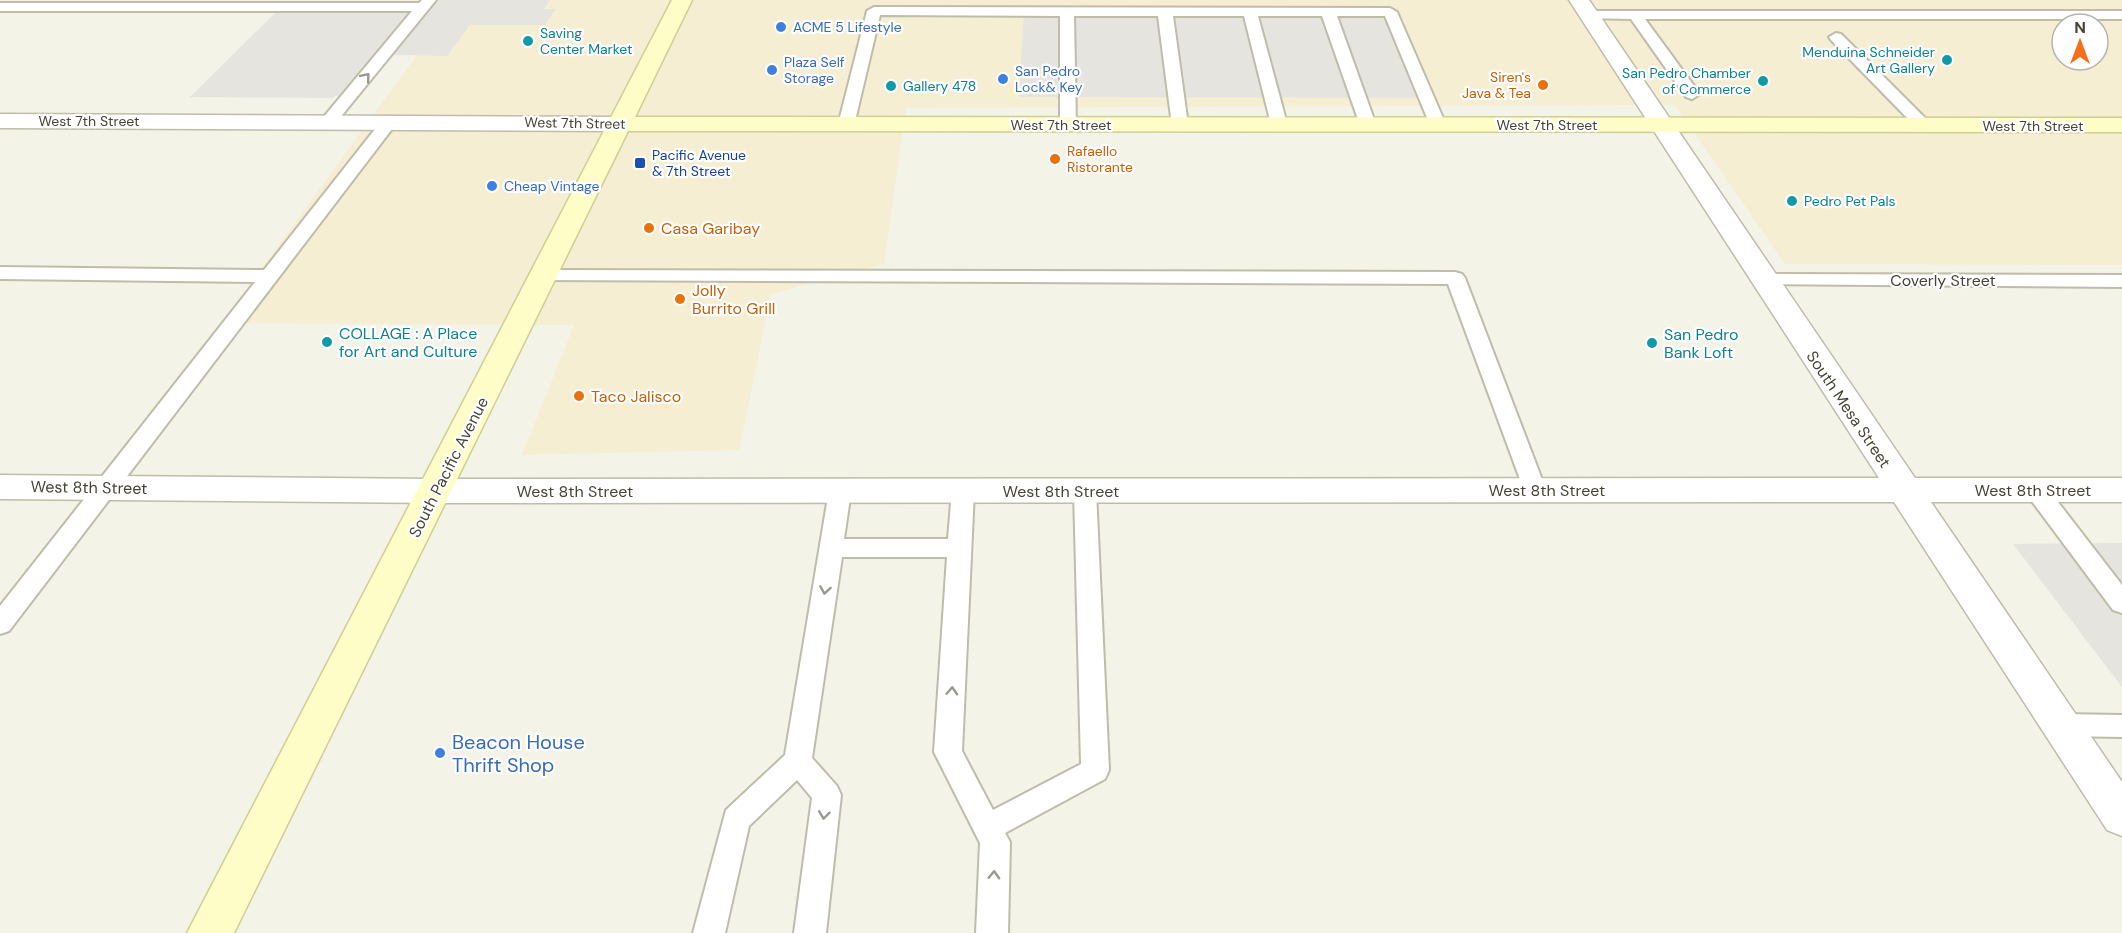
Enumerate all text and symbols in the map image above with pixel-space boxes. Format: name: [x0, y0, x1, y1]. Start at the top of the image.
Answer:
north arrow: [2050, 12, 2110, 72]
text: N: [2074, 17, 2086, 38]
place label: ACME 5 Lifestyle: [793, 18, 902, 36]
marker: ACME 5 Lifestyle: [774, 20, 788, 34]
place label: Saving Center Market: [540, 24, 633, 58]
marker: Saving Center Market: [521, 34, 535, 48]
place label: Menduina Schneider Art Gallery: [1802, 43, 1935, 77]
place label: Plaza Self Storage: [784, 53, 845, 87]
marker: Menduina Schneider Art Gallery: [1940, 53, 1954, 67]
place label: San Pedro Lock& Key: [1015, 62, 1083, 96]
marker: Plaza Self Storage: [765, 63, 779, 77]
place label: San Pedro Chamber of Commerce: [1622, 64, 1751, 98]
place label: Siren's Java & Tea: [1462, 68, 1531, 102]
one-way arrow: [358, 72, 369, 83]
marker: San Pedro Lock& Key: [996, 72, 1010, 86]
marker: San Pedro Chamber of Commerce: [1756, 74, 1770, 88]
place label: Gallery 478: [903, 77, 976, 95]
marker: Siren's Java & Tea: [1536, 78, 1550, 92]
marker: Gallery 478: [884, 79, 898, 93]
street label: West 7th Street: [38, 112, 140, 130]
street label: West 7th Street: [524, 113, 626, 133]
street label: West 7th Street: [1010, 116, 1112, 134]
street label: West 7th Street: [1496, 116, 1598, 134]
street label: West 7th Street: [1982, 117, 2084, 135]
place label: Rafaello Ristorante: [1067, 142, 1133, 176]
place label: Pacific Avenue & 7th Street: [652, 146, 746, 180]
marker: Rafaello Ristorante: [1048, 152, 1062, 166]
marker: Pacific Avenue & 7th Street: [633, 156, 647, 170]
place label: Cheap Vintage: [504, 177, 600, 195]
marker: Cheap Vintage: [485, 179, 499, 193]
place label: Pedro Pet Pals: [1804, 192, 1896, 210]
marker: Pedro Pet Pals: [1785, 194, 1799, 208]
place label: Casa Garibay: [661, 218, 760, 239]
marker: Casa Garibay: [642, 221, 656, 235]
street label: Coverly Street: [1890, 270, 1996, 291]
place label: Jolly Burrito Grill: [692, 280, 775, 319]
marker: Jolly Burrito Grill: [673, 292, 687, 306]
place label: COLLAGE : A Place for Art and Culture: [339, 323, 477, 362]
place label: San Pedro Bank Loft: [1664, 324, 1738, 363]
marker: COLLAGE : A Place for Art and Culture: [320, 335, 334, 349]
marker: San Pedro Bank Loft: [1645, 336, 1659, 350]
street label: South Mesa Street: [1802, 347, 1895, 472]
place label: Taco Jalisco: [591, 386, 681, 407]
marker: Taco Jalisco: [572, 389, 586, 403]
street label: South Pacific Avenue: [404, 393, 493, 541]
street label: West 8th Street: [30, 476, 148, 499]
street label: West 8th Street: [1489, 480, 1605, 501]
street label: West 8th Street: [1975, 480, 2091, 501]
street label: West 8th Street: [517, 481, 633, 502]
street label: West 8th Street: [1003, 481, 1119, 502]
one-way arrow: [819, 585, 832, 595]
one-way arrow: [945, 686, 958, 695]
place label: Beacon House Thrift Shop: [452, 729, 585, 778]
marker: Beacon House Thrift Shop: [433, 746, 447, 760]
one-way arrow: [818, 810, 831, 819]
one-way arrow: [987, 870, 1000, 879]

